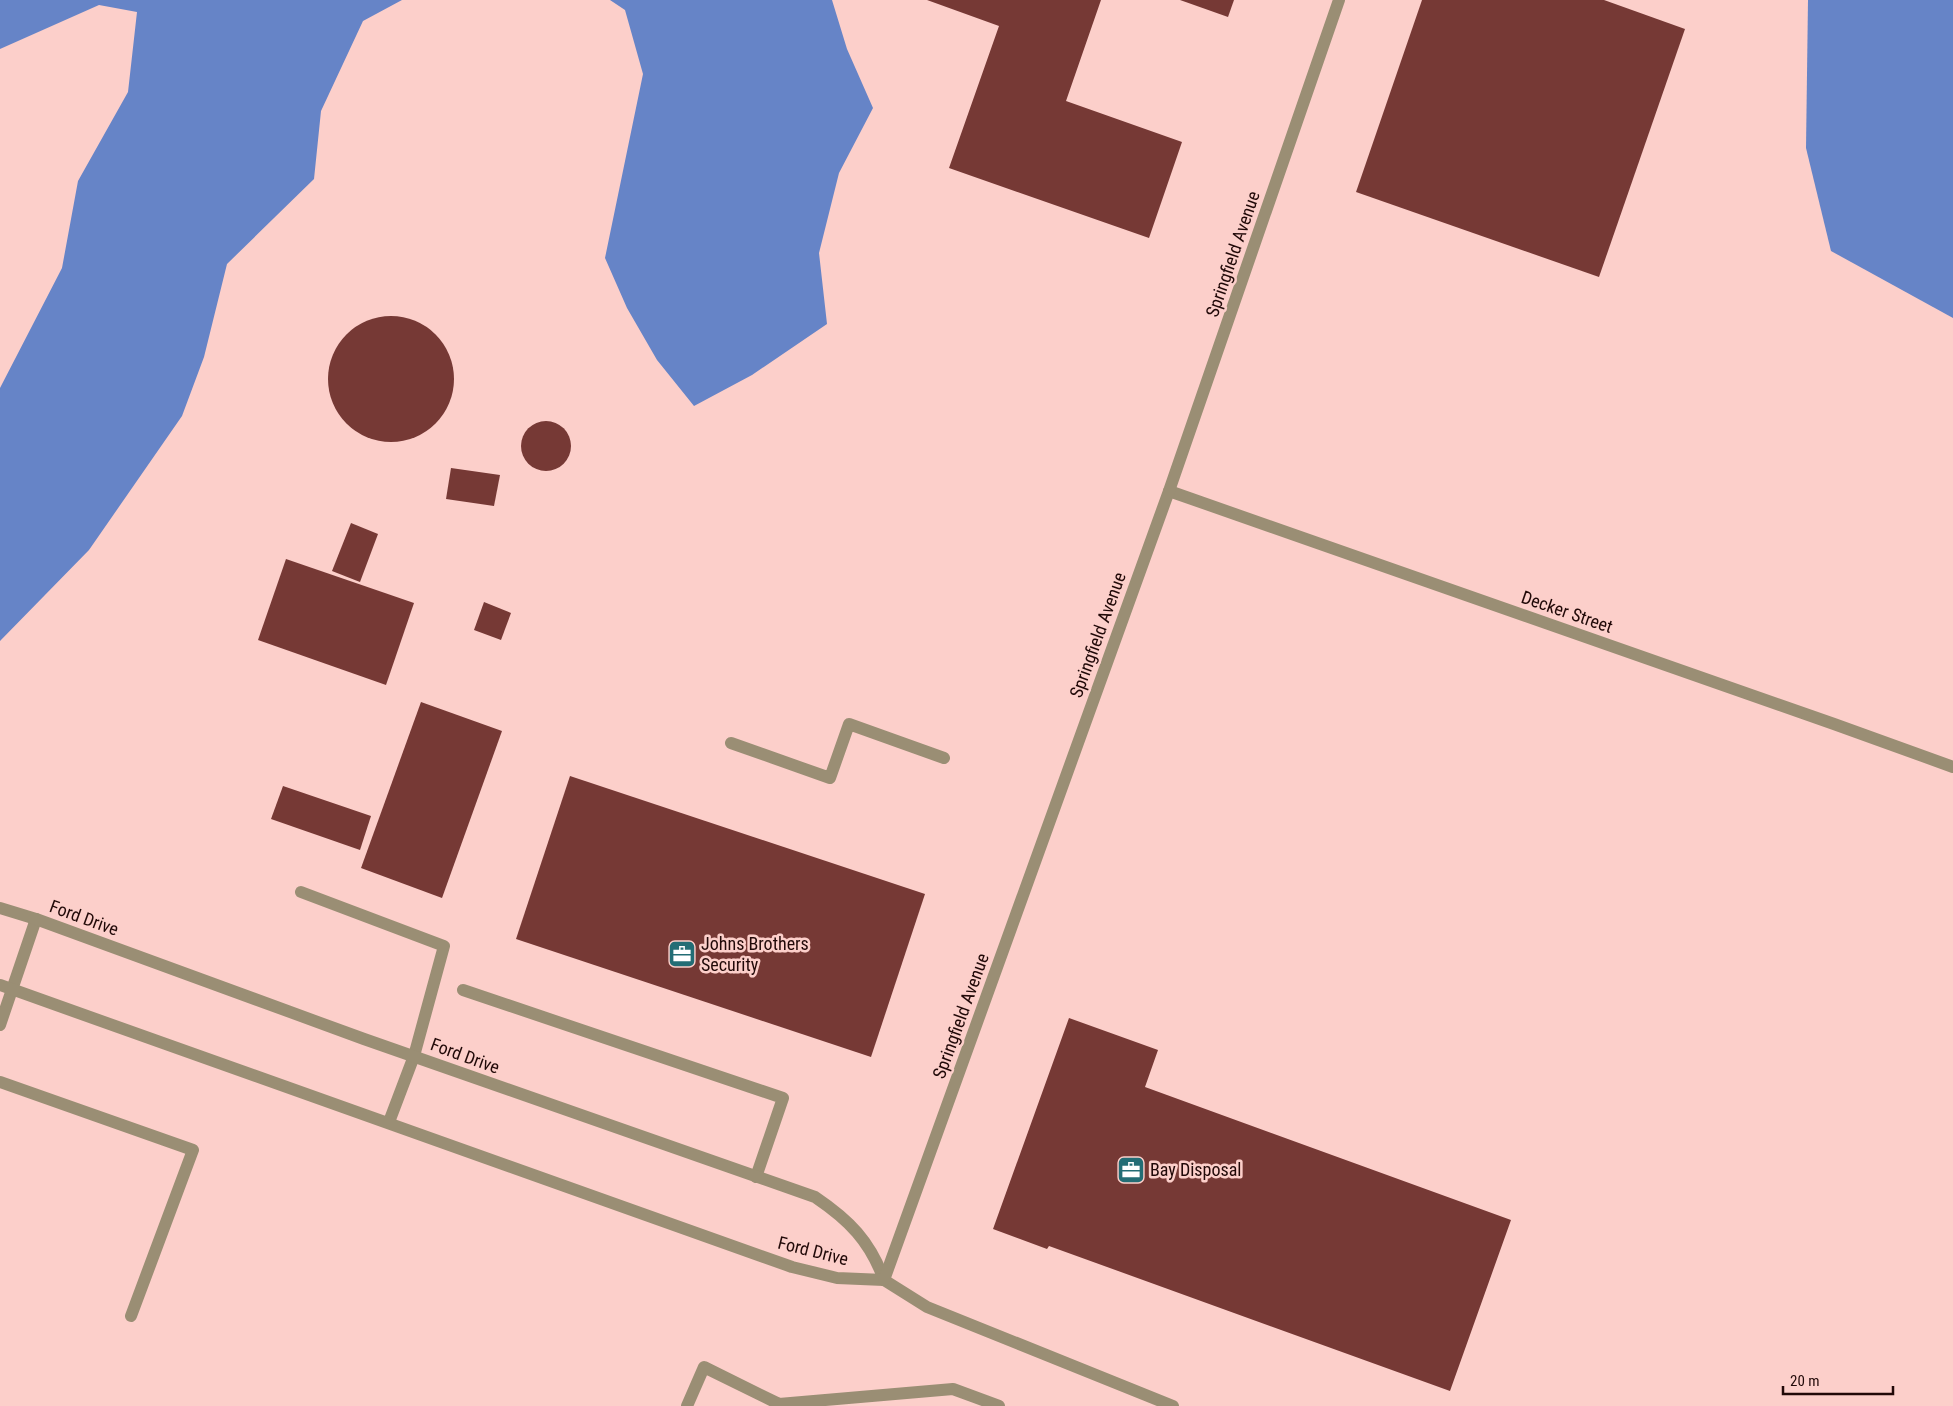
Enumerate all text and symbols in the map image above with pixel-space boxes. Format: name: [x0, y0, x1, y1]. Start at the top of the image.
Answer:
street label: Springfield Avenue: [1201, 188, 1264, 320]
street label: Springfield Avenue: [1065, 569, 1130, 700]
street label: Decker Street: [1519, 586, 1616, 637]
street label: Ford Drive: [47, 895, 122, 940]
place label: Johns Brothers Security: [701, 933, 809, 975]
office icon: Johns Brothers Security: [667, 939, 697, 969]
street label: Springfield Avenue: [928, 950, 993, 1081]
street label: Ford Drive: [428, 1033, 503, 1078]
office icon: Bay Disposal: [1116, 1155, 1146, 1185]
place label: Bay Disposal: [1150, 1159, 1241, 1180]
street label: Ford Drive: [776, 1232, 851, 1269]
scale bar: [1783, 1364, 1893, 1396]
text: 20 m: [1790, 1372, 1820, 1390]

